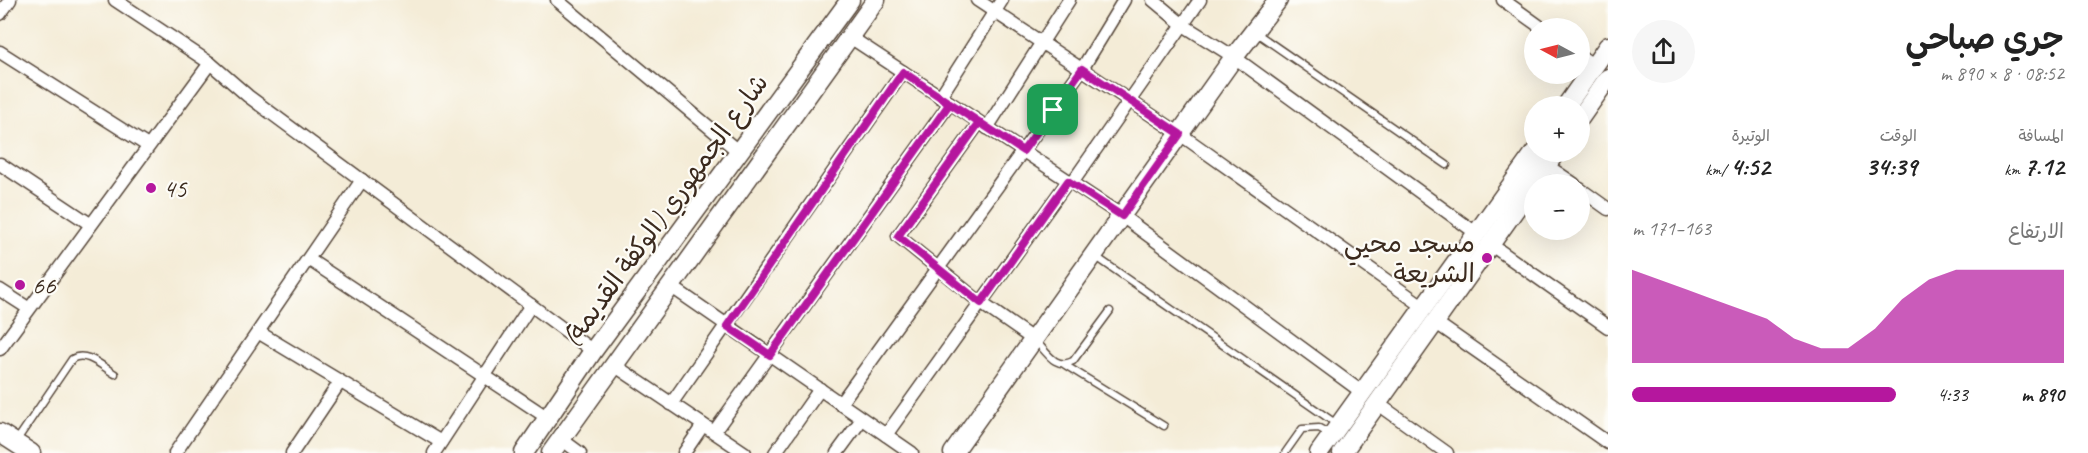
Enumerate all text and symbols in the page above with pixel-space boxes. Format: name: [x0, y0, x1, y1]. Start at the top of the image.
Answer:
text: جري صباحي: [1905, 17, 2064, 59]
north arrow: [1524, 18, 1590, 84]
map controls: [1524, 18, 1590, 240]
button: share: [1632, 20, 1695, 83]
text: 08:52 · 8 × 890 m: [1940, 61, 2064, 86]
street label: شارع الجمهوري (الوكفة القديمة): [555, 67, 777, 355]
pin: [1027, 84, 1078, 135]
icon: arrive: [1036, 93, 1069, 126]
button: +: [1524, 96, 1590, 162]
text: الوتيرة: [1731, 126, 1770, 146]
text: الوقت: [1880, 126, 1917, 146]
text: المسافة: [2018, 126, 2064, 146]
text: 4:52: [1730, 150, 1770, 183]
text: 34:39: [1865, 150, 1917, 183]
text: 7.12: [2024, 150, 2064, 183]
text: /km: [1705, 160, 1730, 180]
text: km: [2004, 160, 2024, 180]
place label: 45: [163, 172, 188, 205]
button: −: [1524, 174, 1590, 240]
marker: 45: [144, 181, 158, 195]
text: 163–171 m: [1632, 216, 1711, 241]
text: الارتفاع: [2008, 219, 2064, 244]
place label: مسجد محيي الشريعة: [1344, 227, 1475, 290]
marker: مسجد محيي الشريعة: [1480, 251, 1494, 265]
place label: 66: [32, 269, 57, 302]
marker: 66: [13, 278, 27, 292]
text: 4:33: [1937, 382, 1968, 407]
text: 890 m: [2021, 382, 2064, 407]

